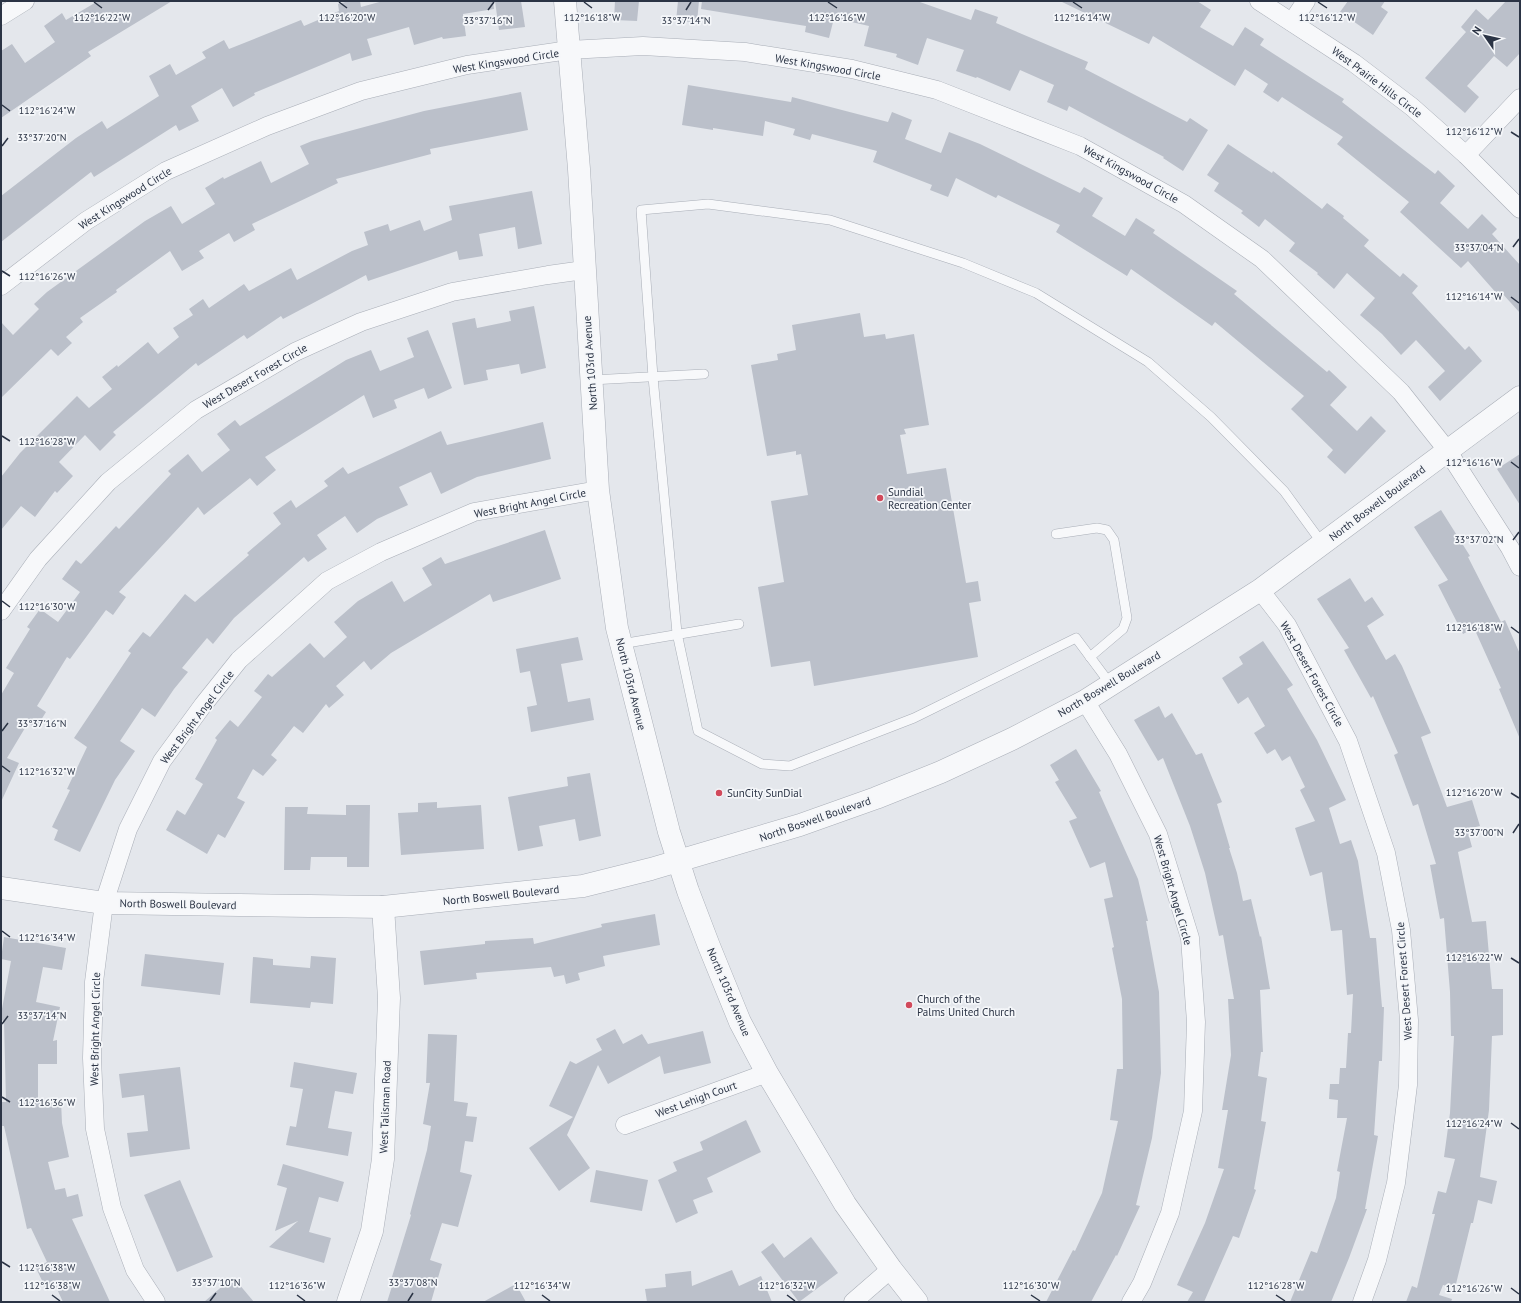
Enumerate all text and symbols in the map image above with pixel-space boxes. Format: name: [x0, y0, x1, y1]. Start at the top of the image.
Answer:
text: 112°16'22"W: [74, 11, 131, 24]
text: 112°16'20"W: [319, 11, 376, 24]
text: 112°16'18"W: [564, 11, 621, 24]
text: 112°16'16"W: [809, 11, 866, 24]
text: 112°16'14"W: [1054, 11, 1111, 24]
text: 112°16'12"W: [1299, 11, 1356, 24]
text: 33°37'16"N: [463, 14, 513, 27]
text: 33°37'14"N: [661, 14, 711, 27]
north arrow: [1465, 16, 1505, 56]
text: N: [1469, 23, 1485, 37]
street label: West Prairie Hills Circle: [1329, 43, 1425, 121]
street label: West Kingswood Circle: [452, 46, 560, 76]
street label: West Kingswood Circle: [774, 51, 882, 83]
text: 112°16'24"W: [19, 104, 76, 117]
text: 112°16'12"W: [1446, 125, 1503, 138]
text: 33°37'20"N: [17, 131, 67, 144]
street label: West Kingswood Circle: [1081, 142, 1182, 206]
street label: West Kingswood Circle: [76, 163, 174, 232]
text: 33°37'04"N: [1454, 241, 1504, 254]
text: 112°16'26"W: [19, 270, 76, 283]
text: 112°16'14"W: [1446, 290, 1503, 303]
street label: North 103rd Avenue: [580, 315, 600, 411]
street label: West Desert Forest Circle: [200, 340, 310, 412]
text: 112°16'28"W: [19, 435, 76, 448]
text: 112°16'16"W: [1446, 456, 1503, 469]
street label: North Boswell Boulevard: [1326, 462, 1428, 544]
street label: West Bright Angel Circle: [473, 485, 588, 521]
place label: Sundial Recreation Center: [888, 485, 971, 512]
marker: Sundial Recreation Center: [875, 493, 885, 503]
text: 33°37'02"N: [1454, 533, 1504, 546]
text: 112°16'30"W: [19, 600, 76, 613]
street label: West Desert Forest Circle: [1277, 619, 1347, 729]
text: 112°16'18"W: [1446, 621, 1503, 634]
street label: North 103rd Avenue: [613, 636, 649, 732]
street label: North Boswell Boulevard: [1055, 648, 1163, 720]
street label: West Bright Angel Circle: [157, 667, 237, 767]
text: 33°37'16"N: [17, 717, 67, 730]
text: 112°16'32"W: [19, 765, 76, 778]
place label: SunCity SunDial: [727, 786, 803, 800]
text: 112°16'20"W: [1446, 786, 1503, 799]
marker: SunCity SunDial: [714, 788, 724, 798]
street label: North Boswell Boulevard: [757, 793, 873, 845]
text: 33°37'00"N: [1454, 826, 1504, 839]
street label: West Bright Angel Circle: [1151, 833, 1196, 947]
street label: North Boswell Boulevard: [442, 882, 560, 908]
street label: North Boswell Boulevard: [119, 896, 237, 912]
street label: West Desert Forest Circle: [1393, 921, 1415, 1040]
text: 112°16'34"W: [19, 931, 76, 944]
street label: North 103rd Avenue: [704, 946, 754, 1039]
text: 112°16'22"W: [1446, 951, 1503, 964]
street label: West Bright Angel Circle: [87, 972, 103, 1086]
place label: Church of the Palms United Church: [917, 992, 1015, 1019]
marker: Church of the Palms United Church: [904, 1000, 914, 1010]
text: 33°37'14"N: [17, 1009, 67, 1022]
street label: West Talisman Road: [376, 1060, 394, 1154]
street label: West Lehigh Court: [653, 1078, 739, 1120]
text: 112°16'36"W: [19, 1096, 76, 1109]
text: 112°16'24"W: [1446, 1117, 1503, 1130]
text: 112°16'38"W: [19, 1261, 76, 1274]
text: 33°37'10"N: [191, 1276, 241, 1289]
text: 33°37'08"N: [388, 1276, 438, 1289]
text: 112°16'38"W: [24, 1279, 81, 1292]
text: 112°16'36"W: [269, 1279, 326, 1292]
text: 112°16'34"W: [514, 1279, 571, 1292]
text: 112°16'32"W: [759, 1279, 816, 1292]
text: 112°16'30"W: [1003, 1279, 1060, 1292]
text: 112°16'28"W: [1248, 1279, 1305, 1292]
text: 112°16'26"W: [1446, 1282, 1503, 1295]

